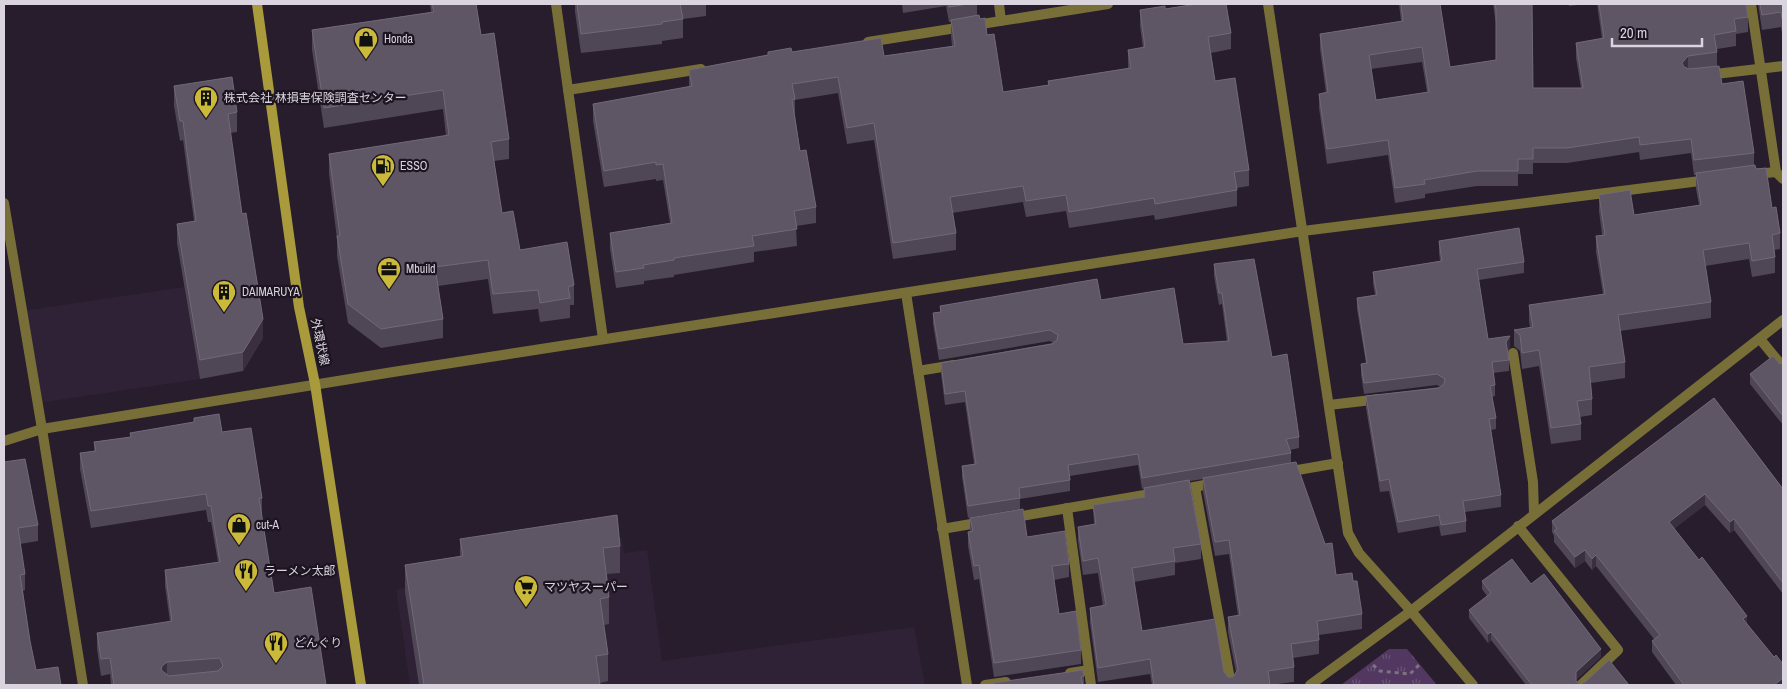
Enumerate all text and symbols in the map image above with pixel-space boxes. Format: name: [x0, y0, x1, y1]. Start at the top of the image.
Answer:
scale bar: [1612, 15, 1702, 47]
text: 20 m: [1620, 22, 1647, 43]
shop icon: Honda: [353, 26, 379, 60]
place label: Honda: [384, 31, 414, 47]
building icon: 株式会社 林損害保険調査センター: [193, 85, 219, 119]
place label: 株式会社 林損害保険調査センター: [224, 90, 407, 106]
fuel station icon: ESSO: [370, 153, 396, 187]
place label: ESSO: [400, 158, 428, 174]
office icon: Mbuild: [376, 256, 402, 290]
place label: Mbuild: [406, 261, 436, 277]
building icon: DAIMARUYA: [211, 279, 237, 313]
place label: DAIMARUYA: [242, 284, 300, 300]
street label: 外環状線: [307, 317, 333, 367]
shop icon: cut-A: [226, 512, 252, 546]
place label: cut-A: [256, 517, 279, 533]
restaurant icon: ラーメン太郎: [233, 558, 259, 592]
place label: ラーメン太郎: [264, 563, 336, 579]
supermarket icon: マツヤスーパー: [513, 574, 539, 608]
place label: マツヤスーパー: [544, 579, 628, 595]
restaurant icon: どんぐり: [263, 630, 289, 664]
place label: どんぐり: [294, 635, 342, 651]

